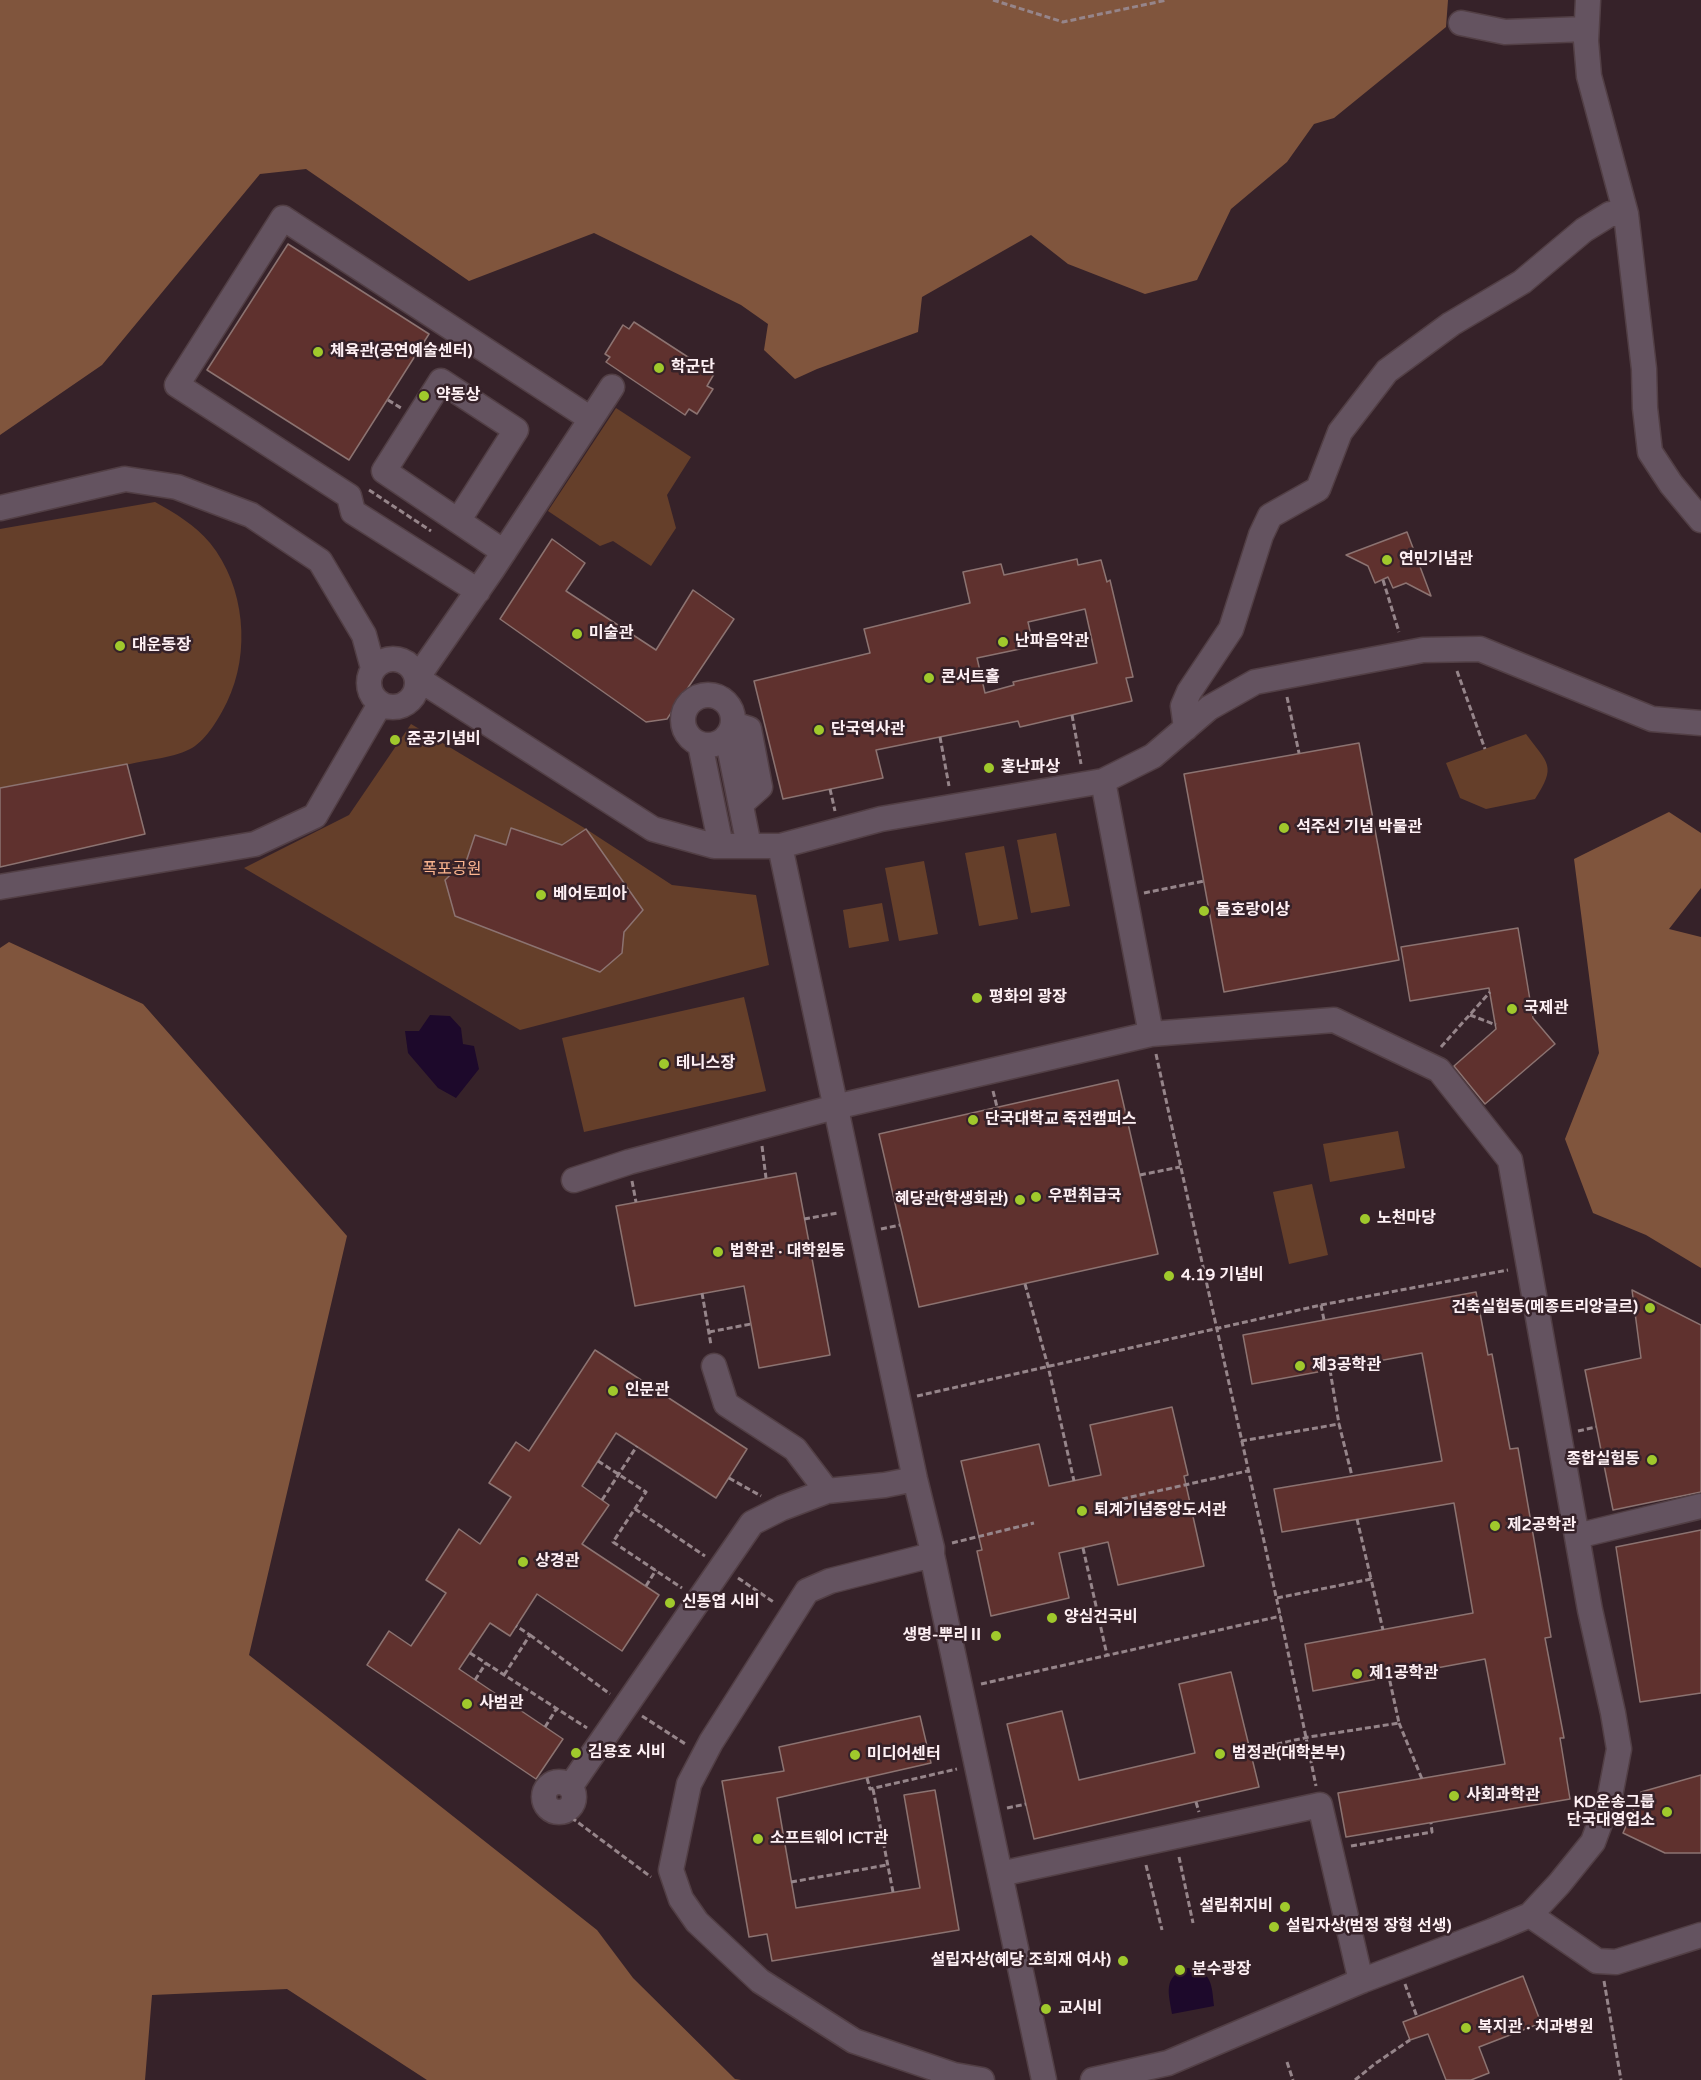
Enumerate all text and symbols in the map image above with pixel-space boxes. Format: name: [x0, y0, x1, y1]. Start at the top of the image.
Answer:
place label: 체육관(공연예술센터): [330, 342, 472, 362]
marker: 체육관(공연예술센터): [311, 345, 325, 359]
place label: 학군단: [671, 358, 715, 378]
marker: 학군단: [652, 361, 666, 375]
place label: 약동상: [436, 386, 480, 406]
marker: 약동상: [417, 389, 431, 403]
place label: 연민기념관: [1399, 550, 1473, 570]
marker: 연민기념관: [1380, 553, 1394, 567]
place label: 미술관: [589, 624, 633, 644]
marker: 미술관: [570, 627, 584, 641]
place label: 난파음악관: [1015, 632, 1089, 652]
marker: 난파음악관: [996, 635, 1010, 649]
place label: 대운동장: [132, 636, 191, 656]
marker: 대운동장: [113, 639, 127, 653]
place label: 콘서트홀: [941, 668, 1000, 688]
marker: 콘서트홀: [922, 671, 936, 685]
place label: 단국역사관: [831, 720, 905, 740]
marker: 단국역사관: [812, 723, 826, 737]
place label: 준공기념비: [407, 730, 481, 750]
marker: 준공기념비: [388, 733, 402, 747]
place label: 홍난파상: [1001, 758, 1060, 778]
marker: 홍난파상: [982, 761, 996, 775]
place label: 석주선 기념 박물관: [1296, 818, 1422, 838]
marker: 석주선 기념 박물관: [1277, 821, 1291, 835]
park label: 폭포공원: [423, 860, 481, 880]
place label: 베어토피아: [553, 885, 627, 905]
marker: 베어토피아: [534, 888, 548, 902]
place label: 돌호랑이상: [1216, 901, 1290, 921]
marker: 돌호랑이상: [1197, 904, 1211, 918]
place label: 평화의 광장: [989, 988, 1067, 1008]
marker: 평화의 광장: [970, 991, 984, 1005]
place label: 국제관: [1524, 999, 1568, 1019]
marker: 국제관: [1505, 1002, 1519, 1016]
place label: 테니스장: [676, 1054, 735, 1074]
marker: 테니스장: [657, 1057, 671, 1071]
place label: 단국대학교 죽전캠퍼스: [985, 1110, 1136, 1130]
marker: 단국대학교 죽전캠퍼스: [966, 1113, 980, 1127]
place label: 우편취급국: [1048, 1187, 1122, 1207]
place label: 혜당관(학생회관): [895, 1190, 1008, 1210]
marker: 우편취급국: [1029, 1190, 1043, 1204]
marker: 혜당관(학생회관): [1013, 1193, 1027, 1207]
place label: 노천마당: [1377, 1209, 1436, 1229]
marker: 노천마당: [1358, 1212, 1372, 1226]
place label: 법학관 · 대학원동: [730, 1242, 846, 1262]
marker: 법학관 · 대학원동: [711, 1245, 725, 1259]
place label: 4.19 기념비: [1181, 1266, 1264, 1286]
marker: 4.19 기념비: [1162, 1269, 1176, 1283]
place label: 건축실험동(메종트리앙글르): [1451, 1298, 1638, 1318]
marker: 건축실험동(메종트리앙글르): [1643, 1301, 1657, 1315]
place label: 제3공학관: [1312, 1356, 1381, 1376]
marker: 제3공학관: [1293, 1359, 1307, 1373]
place label: 인문관: [625, 1381, 669, 1401]
marker: 인문관: [606, 1384, 620, 1398]
place label: 종합실험동: [1566, 1450, 1640, 1470]
marker: 종합실험동: [1645, 1453, 1659, 1467]
place label: 퇴계기념중앙도서관: [1094, 1501, 1226, 1521]
marker: 퇴계기념중앙도서관: [1075, 1504, 1089, 1518]
place label: 제2공학관: [1507, 1516, 1576, 1536]
marker: 제2공학관: [1488, 1519, 1502, 1533]
place label: 상경관: [535, 1552, 579, 1572]
marker: 상경관: [516, 1555, 530, 1569]
place label: 신동엽 시비: [682, 1593, 760, 1613]
marker: 신동엽 시비: [663, 1596, 677, 1610]
place label: 양심건국비: [1064, 1608, 1138, 1628]
marker: 양심건국비: [1045, 1611, 1059, 1625]
place label: 생명-뿌리Ⅱ: [903, 1626, 984, 1646]
marker: 생명-뿌리Ⅱ: [989, 1629, 1003, 1643]
place label: 제1공학관: [1369, 1664, 1438, 1684]
marker: 제1공학관: [1350, 1667, 1364, 1681]
place label: 사범관: [479, 1694, 523, 1714]
marker: 사범관: [460, 1697, 474, 1711]
place label: 김용호 시비: [588, 1743, 666, 1763]
place label: 범정관(대학본부): [1232, 1744, 1345, 1764]
place label: 미디어센터: [867, 1745, 941, 1765]
marker: 김용호 시비: [569, 1746, 583, 1760]
marker: 범정관(대학본부): [1213, 1747, 1227, 1761]
marker: 미디어센터: [848, 1748, 862, 1762]
place label: 사회과학관: [1466, 1786, 1540, 1806]
marker: 사회과학관: [1447, 1789, 1461, 1803]
place label: KD운송그룹 단국대영업소: [1567, 1793, 1655, 1831]
marker: KD운송그룹 단국대영업소: [1660, 1805, 1674, 1819]
place label: 소프트웨어 ICT관: [770, 1829, 888, 1849]
marker: 소프트웨어 ICT관: [751, 1832, 765, 1846]
place label: 설립취지비: [1199, 1897, 1273, 1917]
marker: 설립취지비: [1278, 1900, 1292, 1914]
place label: 설립자상(범정 장형 선생): [1286, 1917, 1452, 1937]
marker: 설립자상(범정 장형 선생): [1267, 1920, 1281, 1934]
place label: 설립자상(혜당 조희재 여사): [931, 1951, 1111, 1971]
marker: 설립자상(혜당 조희재 여사): [1116, 1954, 1130, 1968]
place label: 분수광장: [1192, 1960, 1251, 1980]
marker: 분수광장: [1173, 1963, 1187, 1977]
place label: 교시비: [1058, 1999, 1102, 2019]
marker: 교시비: [1039, 2002, 1053, 2016]
place label: 복지관 · 치과병원: [1478, 2018, 1594, 2038]
marker: 복지관 · 치과병원: [1459, 2021, 1473, 2035]

